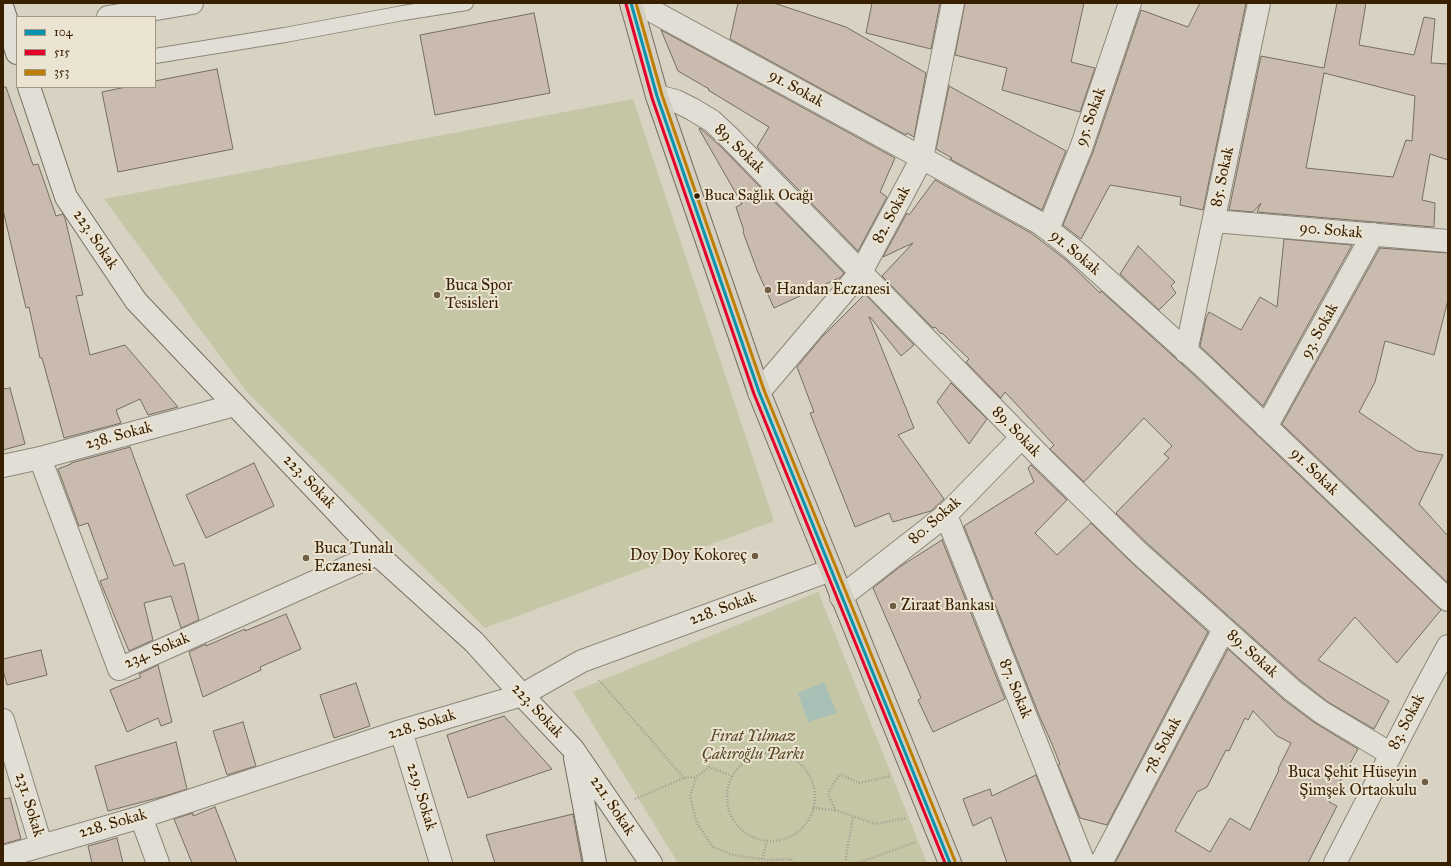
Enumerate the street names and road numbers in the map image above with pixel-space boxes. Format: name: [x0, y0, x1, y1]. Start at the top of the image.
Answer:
street label: 91. Sokak: [765, 66, 827, 112]
street label: 95. Sokak: [1071, 85, 1111, 149]
street label: 89. Sokak: [710, 120, 768, 178]
street label: 85. Sokak: [1207, 145, 1239, 209]
street label: 82. Sokak: [869, 183, 915, 247]
street label: 223. Sokak: [68, 207, 122, 273]
street label: 90. Sokak: [1298, 219, 1364, 243]
street label: 91. Sokak: [1046, 226, 1104, 280]
street label: 93. Sokak: [1297, 300, 1343, 362]
street label: 89. Sokak: [987, 403, 1045, 461]
street label: 238. Sokak: [83, 418, 155, 454]
street label: 91. Sokak: [1286, 444, 1342, 500]
street label: 223. Sokak: [279, 451, 339, 513]
street label: 80. Sokak: [905, 493, 965, 549]
street label: 228. Sokak: [687, 588, 759, 630]
street label: 89. Sokak: [1222, 626, 1282, 682]
street label: 234. Sokak: [121, 629, 193, 673]
street label: 87. Sokak: [994, 656, 1036, 722]
street label: 223. Sokak: [507, 680, 567, 742]
street label: 83. Sokak: [1385, 691, 1429, 753]
street label: 228. Sokak: [386, 706, 458, 744]
street label: 78. Sokak: [1140, 714, 1186, 778]
street label: 229. Sokak: [402, 761, 440, 833]
street label: 231. Sokak: [10, 770, 48, 840]
street label: 221. Sokak: [585, 773, 639, 839]
street label: 228. Sokak: [77, 805, 149, 843]

